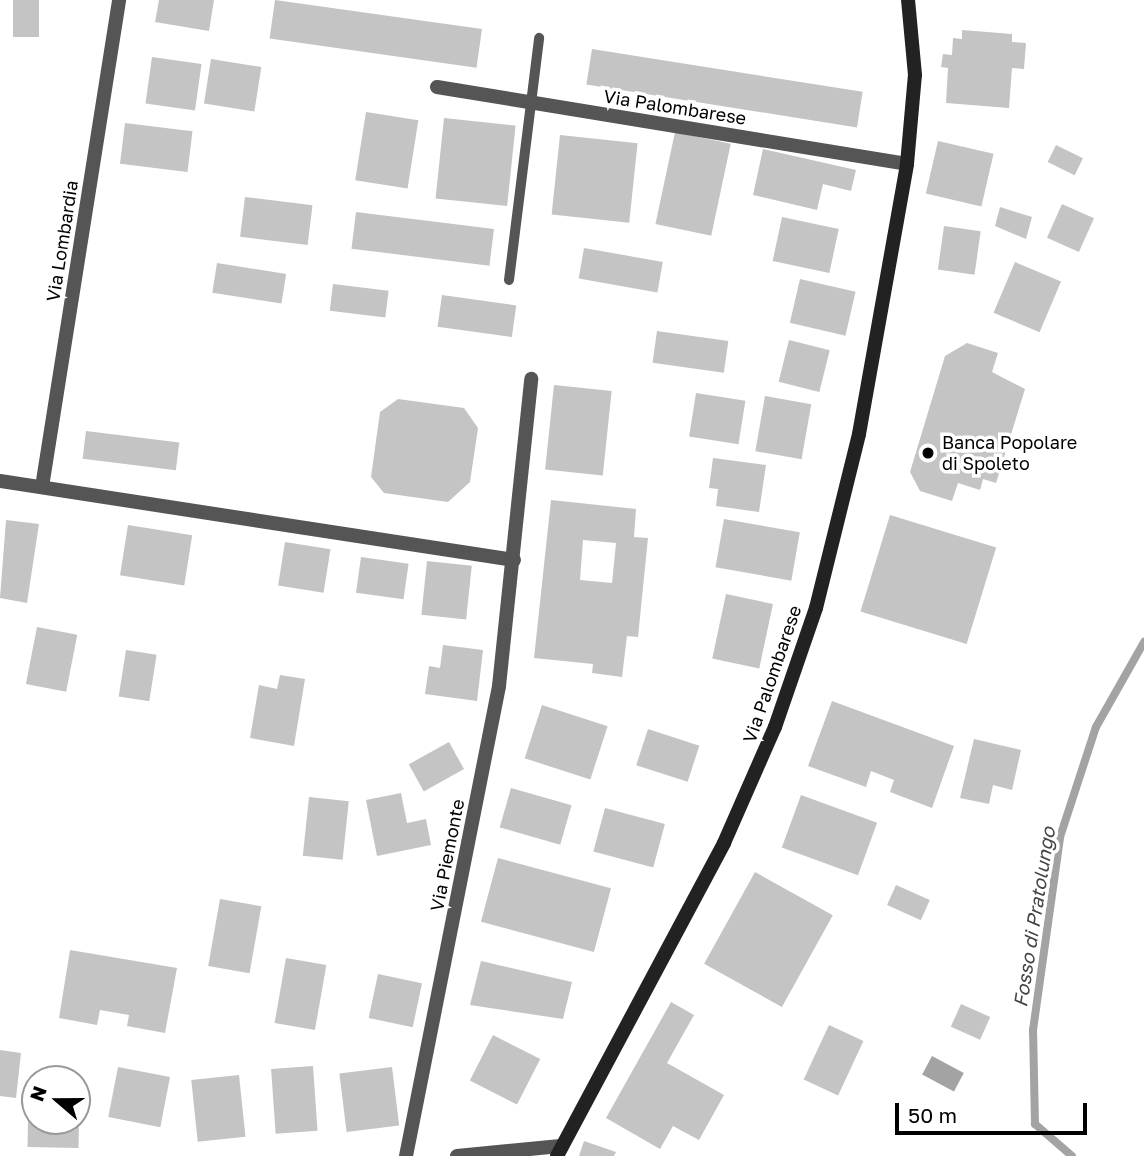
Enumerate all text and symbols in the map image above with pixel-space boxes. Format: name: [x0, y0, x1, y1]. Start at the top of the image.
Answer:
street label: Via Palombarese: [602, 85, 748, 129]
street label: Via Lombardia: [42, 179, 82, 303]
place label: Banca Popolare di Spoleto: [942, 432, 1077, 474]
marker: Banca Popolare di Spoleto: [920, 445, 936, 461]
street label: Via Palombarese: [738, 602, 806, 746]
street label: Via Piemonte: [426, 797, 468, 913]
water label: Fosso di Pratolungo: [1009, 825, 1059, 1009]
north arrow: [21, 1065, 91, 1135]
text: N: [24, 1083, 51, 1104]
scale bar: [899, 1090, 1092, 1134]
text: 50 m: [908, 1102, 957, 1128]

